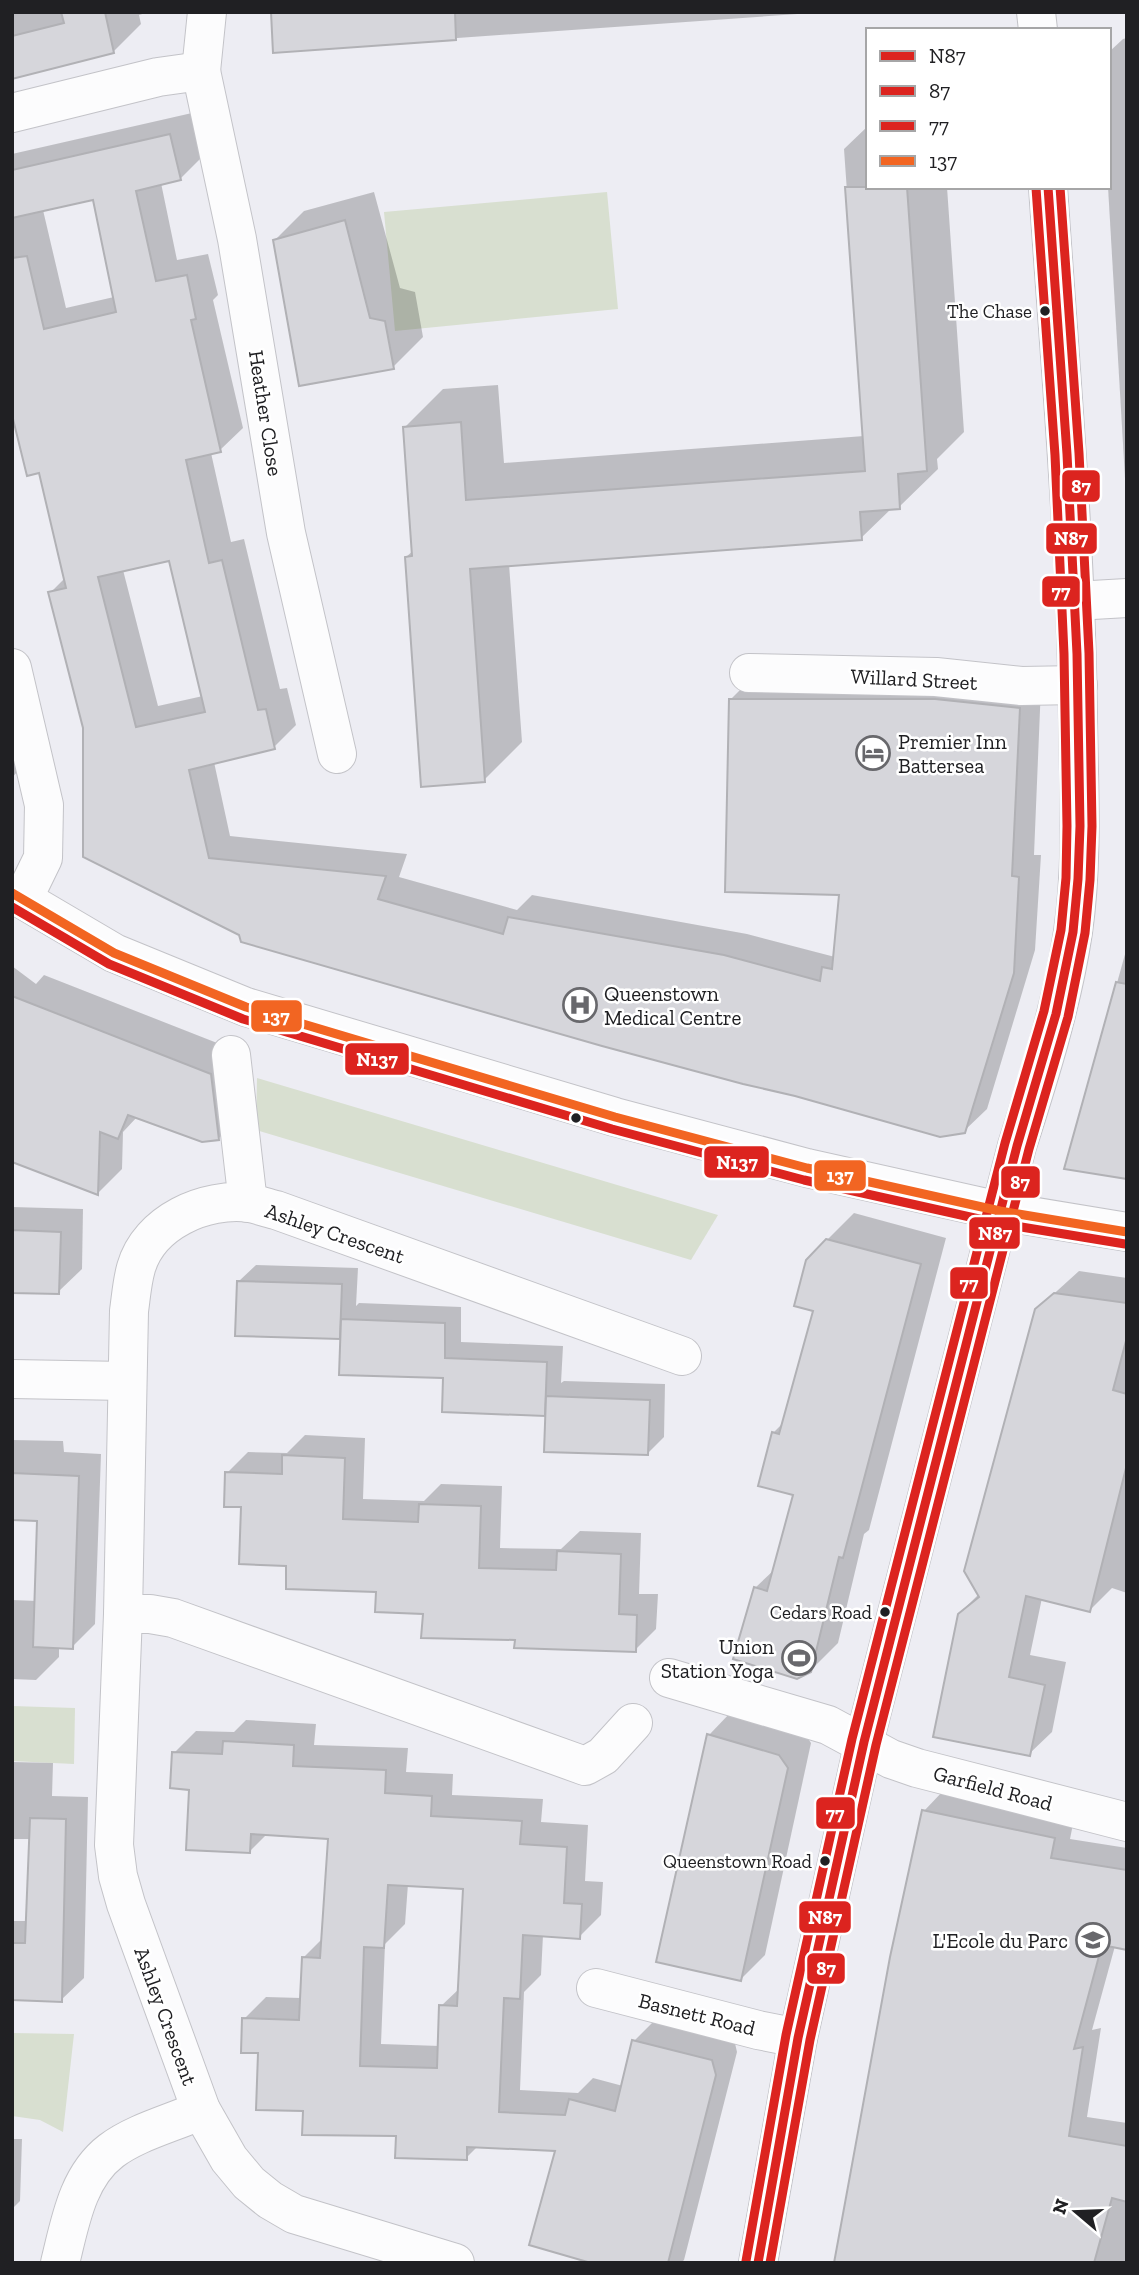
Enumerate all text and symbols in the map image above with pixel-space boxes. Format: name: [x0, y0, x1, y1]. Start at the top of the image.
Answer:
legend: [866, 28, 1111, 189]
text: N87: [929, 43, 966, 68]
text: 87: [929, 78, 950, 103]
text: 77: [929, 113, 949, 138]
text: 137: [929, 148, 957, 173]
place label: The Chase: [947, 300, 1032, 323]
marker: The Chase: [1038, 304, 1052, 318]
street label: Heather Close: [244, 348, 288, 478]
line badge: 87: [1061, 469, 1101, 503]
text: 87: [1071, 475, 1091, 498]
line badge: N87: [1045, 522, 1098, 555]
text: N87: [1054, 527, 1089, 550]
line badge: 77: [1041, 575, 1081, 608]
text: 77: [1052, 580, 1071, 603]
street label: Willard Street: [850, 663, 978, 695]
place label: Premier Inn Battersea: [898, 729, 1007, 778]
hotel icon: Premier Inn Battersea: [854, 734, 892, 772]
place label: Queenstown Medical Centre: [604, 981, 742, 1030]
hospital icon: Queenstown Medical Centre: [561, 986, 599, 1024]
line badge: 137: [250, 999, 303, 1033]
text: 137: [262, 1005, 290, 1028]
line badge: N137: [344, 1042, 410, 1076]
text: N137: [356, 1048, 398, 1071]
unlabelled marker: [569, 1111, 583, 1125]
line badge: N137: [703, 1145, 770, 1179]
text: N137: [716, 1151, 758, 1174]
line badge: 137: [813, 1159, 867, 1192]
text: 137: [826, 1164, 854, 1187]
line badge: 87: [1000, 1165, 1041, 1199]
text: 87: [1010, 1171, 1030, 1194]
street label: Ashley Crescent: [262, 1197, 408, 1269]
line badge: N87: [968, 1216, 1021, 1250]
text: N87: [978, 1222, 1013, 1245]
line badge: 77: [949, 1266, 989, 1300]
text: 77: [960, 1272, 979, 1295]
place label: Cedars Road: [770, 1601, 873, 1624]
marker: Cedars Road: [878, 1605, 892, 1619]
place label: Union Station Yoga: [661, 1634, 774, 1683]
sports icon: Union Station Yoga: [780, 1639, 818, 1677]
street label: Garfield Road: [931, 1760, 1056, 1816]
line badge: 77: [815, 1796, 856, 1830]
text: 77: [826, 1802, 845, 1825]
place label: Queenstown Road: [663, 1850, 813, 1873]
marker: Queenstown Road: [818, 1854, 832, 1868]
line badge: N87: [798, 1900, 852, 1934]
text: N87: [808, 1906, 843, 1929]
school or university icon: L'Ecole du Parc: [1074, 1921, 1112, 1959]
place label: L'Ecole du Parc: [932, 1928, 1068, 1953]
street label: Ashley Crescent: [129, 1943, 203, 2089]
line badge: 87: [806, 1952, 846, 1985]
text: 87: [816, 1957, 836, 1980]
street label: Basnett Road: [636, 1987, 758, 2041]
north arrow: [1041, 2177, 1111, 2247]
text: N: [1047, 2196, 1074, 2217]

